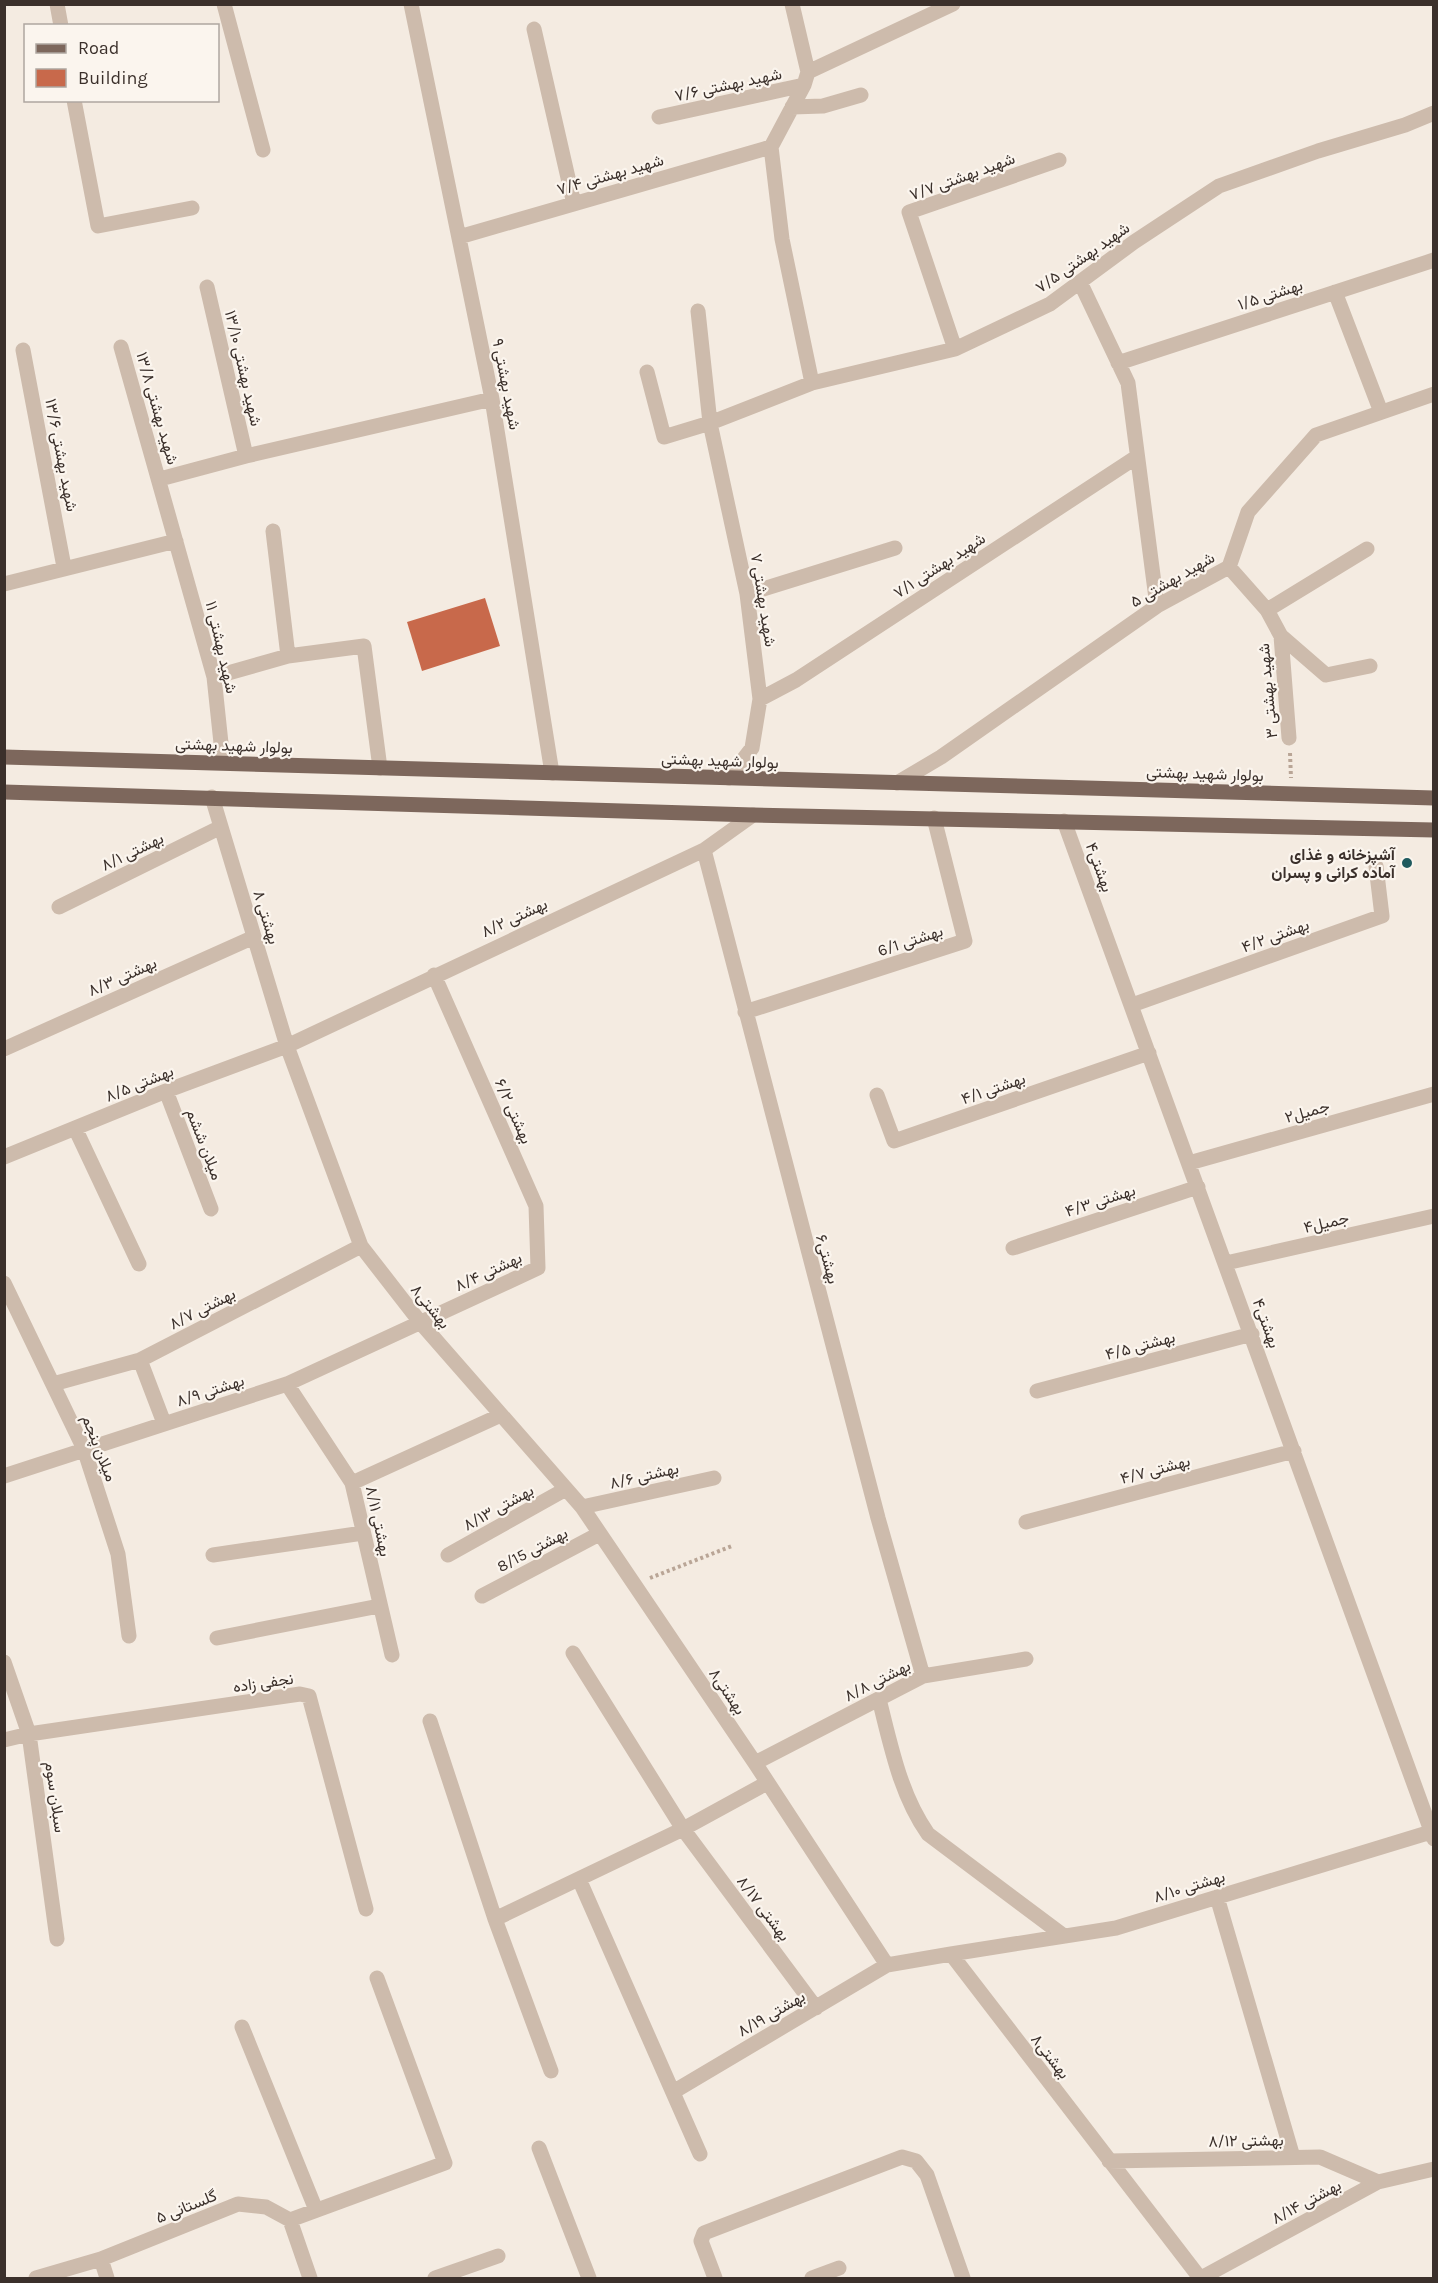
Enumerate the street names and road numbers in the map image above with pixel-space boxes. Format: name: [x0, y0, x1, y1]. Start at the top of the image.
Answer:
street label: شهید بهشتی ۷/۶: [673, 64, 784, 106]
street label: شهید بهشتی ۷/۷: [907, 149, 1018, 205]
street label: شهید بهشتی ۷/۴: [555, 150, 666, 200]
street label: شهید بهشتی ۷/۵: [1032, 218, 1134, 298]
street label: بهشتی ۱/۵: [1235, 275, 1305, 315]
street label: شهید بهشتی ۱۳/۱۰: [220, 308, 266, 428]
street label: شهید بهشتی ۹: [487, 337, 525, 432]
street label: شهید بهشتی ۱۳/۸: [131, 350, 183, 467]
street label: شهید بهشتی ۱۳/۶: [40, 397, 82, 513]
street label: شهید بهشتی ۷/۱: [890, 529, 989, 603]
street label: شهید بهشتی ۵: [1127, 548, 1218, 612]
street label: شهید بهشتی ۷: [746, 552, 780, 648]
street label: شهید بهشتی ۱۱: [201, 599, 241, 695]
street label: شهید بهشتی ۳: [1254, 643, 1282, 739]
street label: بولوار شهید بهشتی: [175, 734, 293, 758]
street label: بولوار شهید بهشتی: [661, 749, 779, 773]
street label: بولوار شهید بهشتی: [1146, 762, 1264, 786]
street label: بهشتی ۸/۱: [98, 828, 167, 876]
street label: بهشتی۴: [1081, 840, 1117, 895]
street label: ۸ بهشتی: [248, 888, 284, 947]
street label: بهشتی ۸/۲: [478, 894, 551, 942]
street label: بهشتی ۴/۲: [1239, 914, 1312, 957]
street label: بهشتی 6/1: [875, 921, 945, 961]
street label: بهشتی ۸/۳: [85, 953, 160, 1001]
street label: بهشتی ۸/۵: [102, 1061, 176, 1107]
street label: بهشتی ۴/۱: [958, 1069, 1028, 1109]
street label: بهشتی ۶/۲: [490, 1076, 536, 1147]
street label: جمیل۲: [1283, 1096, 1332, 1128]
street label: میلان ششم: [181, 1106, 227, 1183]
street label: بهشتی ۴/۳: [1063, 1180, 1138, 1222]
street label: جمیل۴: [1302, 1208, 1351, 1238]
street label: بهشتی۶: [811, 1232, 843, 1286]
street label: بهشتی ۸/۴: [452, 1248, 525, 1296]
street label: بهشتی۸: [406, 1280, 454, 1333]
street label: بهشتی ۸/۷: [166, 1284, 239, 1334]
street label: بهشتی۴: [1248, 1296, 1284, 1351]
street label: بهشتی ۴/۵: [1103, 1327, 1177, 1365]
street label: بهشتی ۸/۹: [174, 1371, 247, 1411]
street label: میلان پنجم: [76, 1412, 121, 1485]
street label: بهشتی ۴/۷: [1118, 1451, 1192, 1489]
street label: بهشتی ۸/۶: [608, 1458, 681, 1494]
street label: بهشتی ۸/۱۳: [460, 1480, 537, 1535]
street label: بهشتی ۸/۱۱: [361, 1484, 395, 1558]
street label: بهشتی 8/15: [494, 1523, 571, 1577]
street label: بهشتی ۸/۸: [841, 1656, 914, 1706]
street label: بهشتی۸: [704, 1665, 750, 1719]
street label: نجفی زاده: [232, 1669, 295, 1697]
street label: سبلان سوم: [40, 1760, 70, 1834]
street label: بهشتی ۸/۱۰: [1151, 1867, 1228, 1907]
street label: بهشتی ۸/۱۷: [732, 1872, 794, 1945]
street label: بهشتی ۸/۱۹: [734, 1987, 809, 2041]
street label: بهشتی۸: [1026, 2030, 1074, 2083]
street label: بهشتی ۸/۱۲: [1208, 2130, 1284, 2152]
street label: بهشتی ۸/۱۴: [1268, 2175, 1345, 2229]
street label: گلستانی ۵: [153, 2186, 220, 2228]

